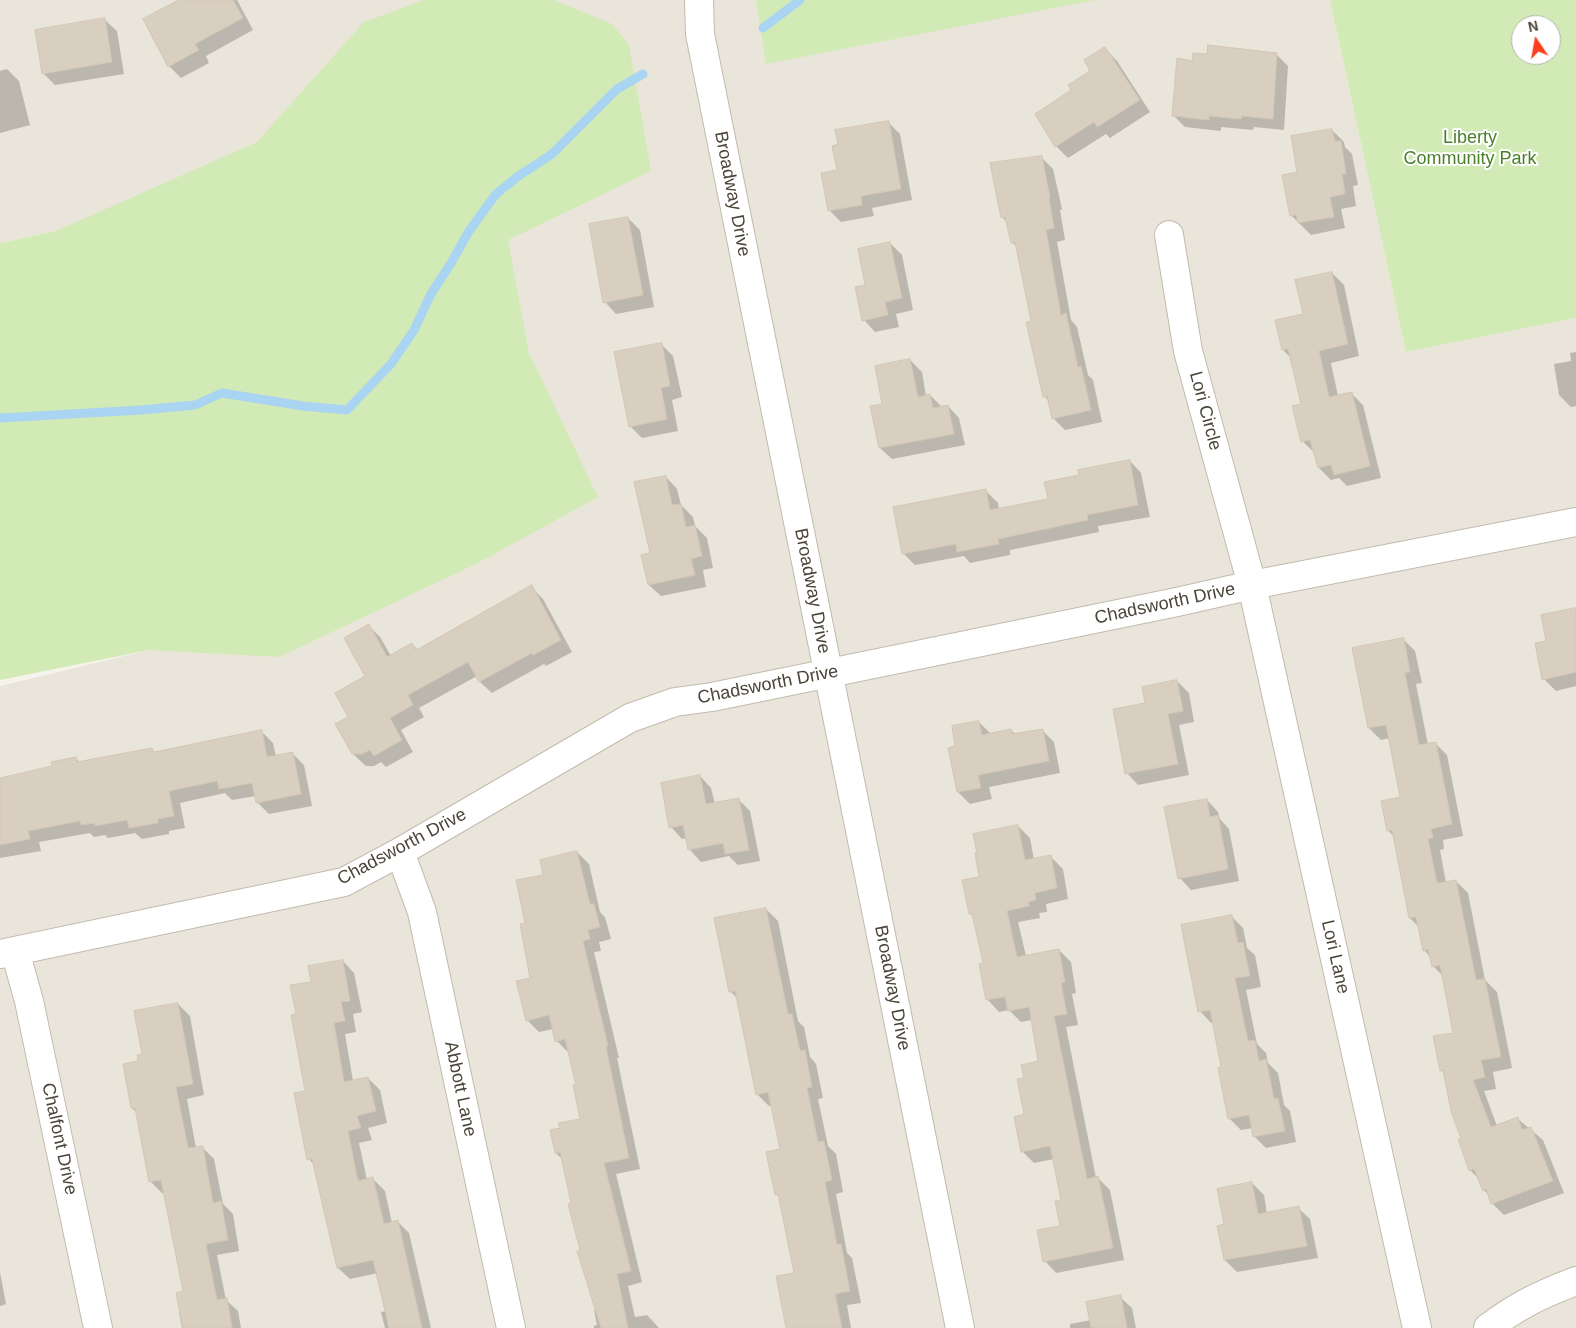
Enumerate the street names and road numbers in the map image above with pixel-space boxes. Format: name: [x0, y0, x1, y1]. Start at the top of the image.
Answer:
street label: Broadway Drive: [709, 130, 755, 258]
street label: Lori Circle: [1184, 369, 1226, 453]
street label: Broadway Drive: [789, 527, 835, 655]
street label: Chadsworth Drive: [1093, 579, 1237, 629]
street label: Chadsworth Drive: [696, 661, 840, 709]
street label: Chadsworth Drive: [334, 804, 470, 890]
street label: Lori Lane: [1316, 918, 1354, 996]
street label: Broadway Drive: [869, 924, 915, 1052]
street label: Abbott Lane: [439, 1039, 481, 1139]
street label: Chalfont Drive: [37, 1081, 81, 1197]

